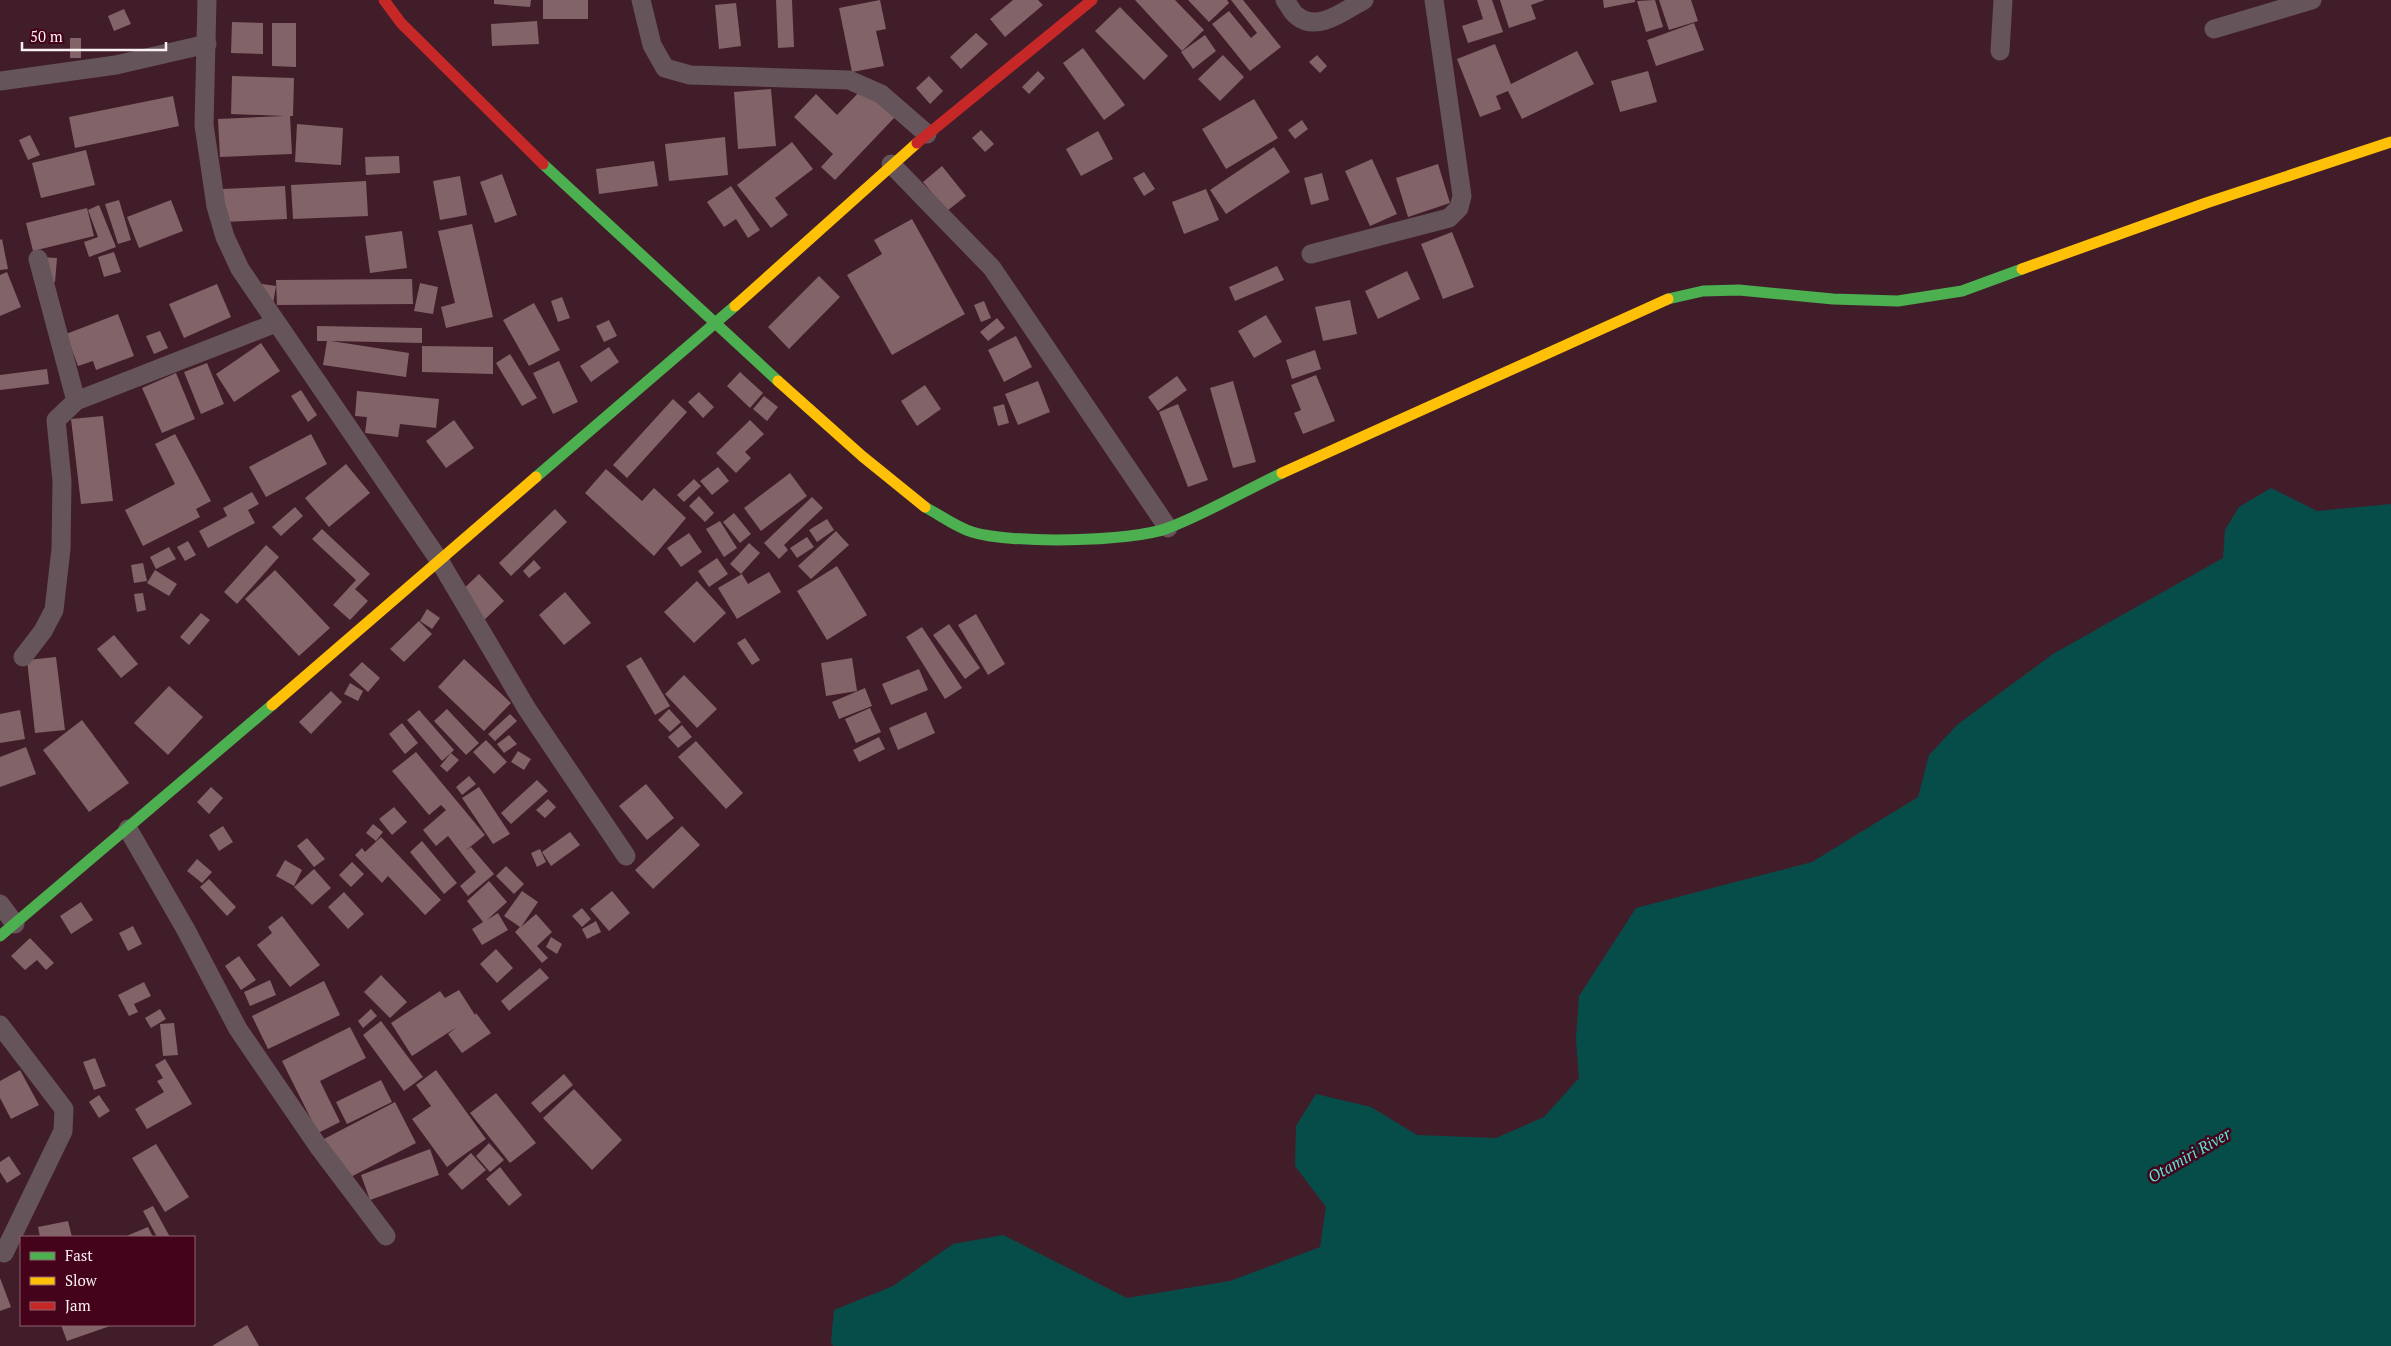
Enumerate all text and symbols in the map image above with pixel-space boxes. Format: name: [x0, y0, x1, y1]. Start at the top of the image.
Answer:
scale bar: [22, 20, 166, 52]
text: 50 m: [30, 26, 63, 46]
water label: Otamiri River: [2143, 1122, 2235, 1188]
legend: [20, 1236, 195, 1326]
text: Fast: [65, 1245, 93, 1265]
text: Slow: [65, 1270, 98, 1290]
text: Jam: [65, 1295, 91, 1315]

